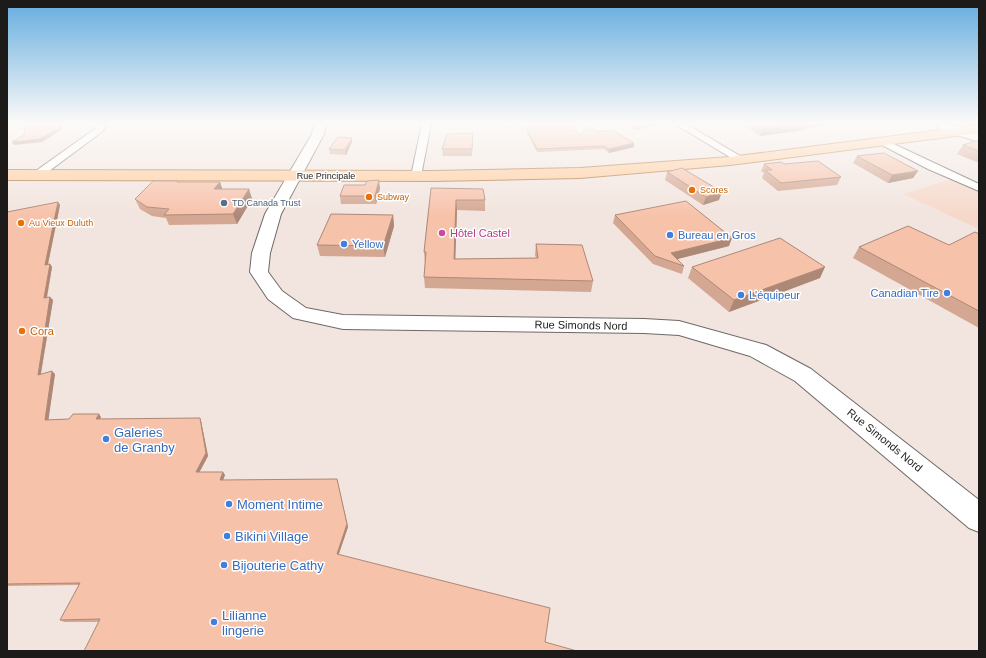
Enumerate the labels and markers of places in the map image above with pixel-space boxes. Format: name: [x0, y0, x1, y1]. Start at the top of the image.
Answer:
marker: Scores: [687, 185, 697, 195]
place label: Scores: [700, 185, 729, 195]
marker: Subway: [364, 192, 374, 202]
place label: Subway: [377, 192, 410, 202]
marker: TD Canada Trust: [219, 198, 229, 208]
place label: TD Canada Trust: [232, 198, 301, 208]
marker: Au Vieux Duluth: [16, 218, 26, 228]
place label: Au Vieux Duluth: [29, 218, 93, 228]
place label: Hôtel Castel: [450, 227, 510, 239]
marker: Hôtel Castel: [437, 228, 447, 238]
place label: Bureau en Gros: [678, 229, 756, 241]
marker: Bureau en Gros: [665, 230, 675, 240]
place label: Yellow: [352, 238, 383, 250]
marker: Yellow: [339, 239, 349, 249]
place label: Canadian Tire: [871, 287, 939, 299]
marker: Canadian Tire: [942, 288, 952, 298]
place label: L'équipeur: [749, 289, 800, 301]
marker: L'équipeur: [736, 290, 746, 300]
place label: Cora: [30, 325, 55, 337]
marker: Cora: [17, 326, 27, 336]
place label: Galeries de Granby: [114, 425, 175, 455]
marker: Galeries de Granby: [101, 434, 111, 444]
place label: Moment Intime: [237, 497, 323, 512]
marker: Moment Intime: [224, 499, 234, 509]
place label: Bikini Village: [235, 529, 308, 544]
marker: Bikini Village: [222, 531, 232, 541]
place label: Bijouterie Cathy: [232, 558, 324, 573]
marker: Bijouterie Cathy: [219, 560, 229, 570]
place label: Lilianne lingerie: [222, 608, 267, 638]
marker: Lilianne lingerie: [209, 617, 219, 627]

